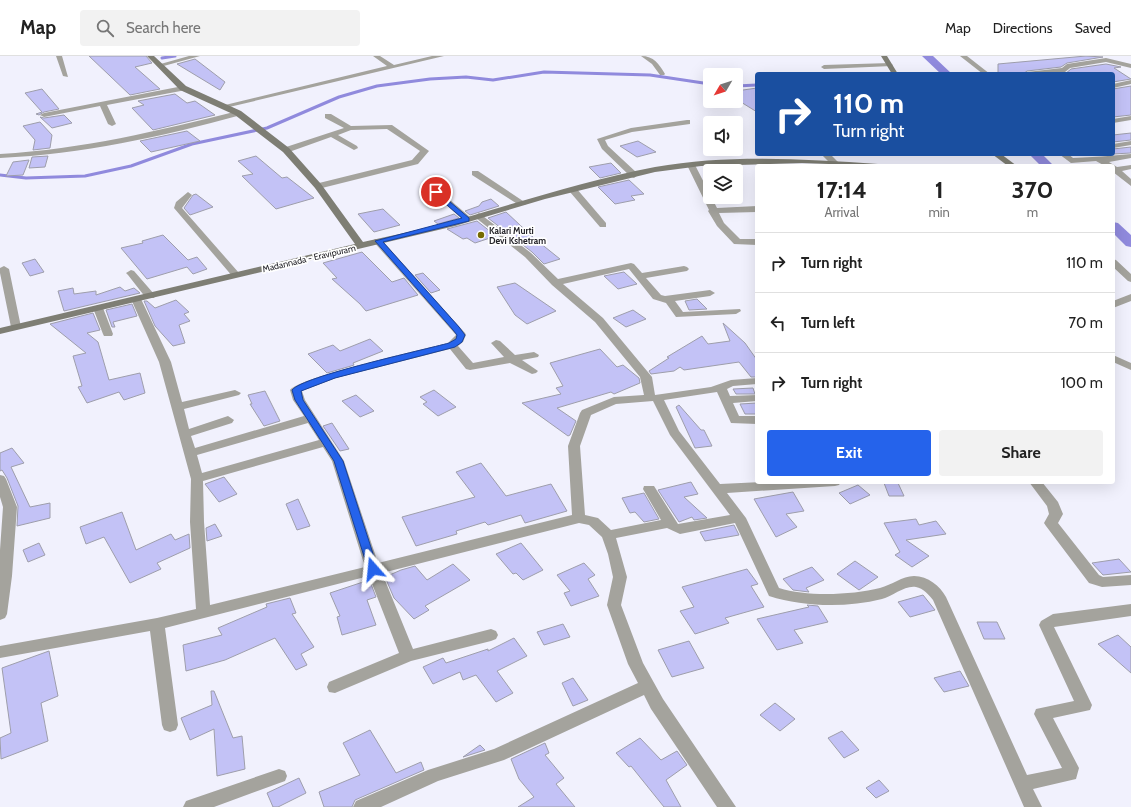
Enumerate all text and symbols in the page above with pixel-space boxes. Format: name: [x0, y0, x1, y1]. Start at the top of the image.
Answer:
search box: [80, 10, 360, 46]
text: Map: [20, 16, 56, 39]
icon: search: [94, 17, 116, 39]
text: Search here: [126, 19, 201, 37]
text: Map: [945, 19, 971, 37]
text: Directions: [993, 19, 1053, 37]
text: Saved: [1075, 19, 1111, 37]
north arrow: [703, 68, 743, 108]
map controls: [703, 68, 743, 204]
text: 110 m: [833, 86, 904, 120]
icon: right: [767, 88, 819, 140]
button: sound: [703, 116, 743, 156]
text: Turn right: [833, 120, 904, 142]
button: layers: [703, 164, 743, 204]
pin: [419, 175, 453, 209]
text: 17:14: [817, 175, 867, 204]
text: 1: [935, 175, 944, 204]
text: 370: [1011, 175, 1053, 204]
icon: arrive: [425, 181, 447, 203]
text: Arrival: [824, 204, 859, 220]
text: min: [928, 204, 950, 220]
text: m: [1027, 204, 1038, 220]
place label: Kalari Murti Devi Kshetram: [489, 225, 546, 246]
marker: Kalari Murti Devi Kshetram: [476, 230, 486, 240]
street label: Madannada - Eravipuram: [261, 242, 357, 274]
icon: right: [767, 252, 789, 274]
text: Turn right: [801, 254, 862, 272]
text: 110 m: [1066, 254, 1103, 272]
icon: left: [767, 312, 789, 334]
text: Turn left: [801, 314, 855, 332]
text: 70 m: [1069, 314, 1103, 332]
icon: right: [767, 372, 789, 394]
text: Turn right: [801, 374, 862, 392]
text: 100 m: [1061, 374, 1103, 392]
button: Exit: [767, 430, 931, 476]
button: Share: [939, 430, 1103, 476]
position arrow: [352, 548, 394, 590]

